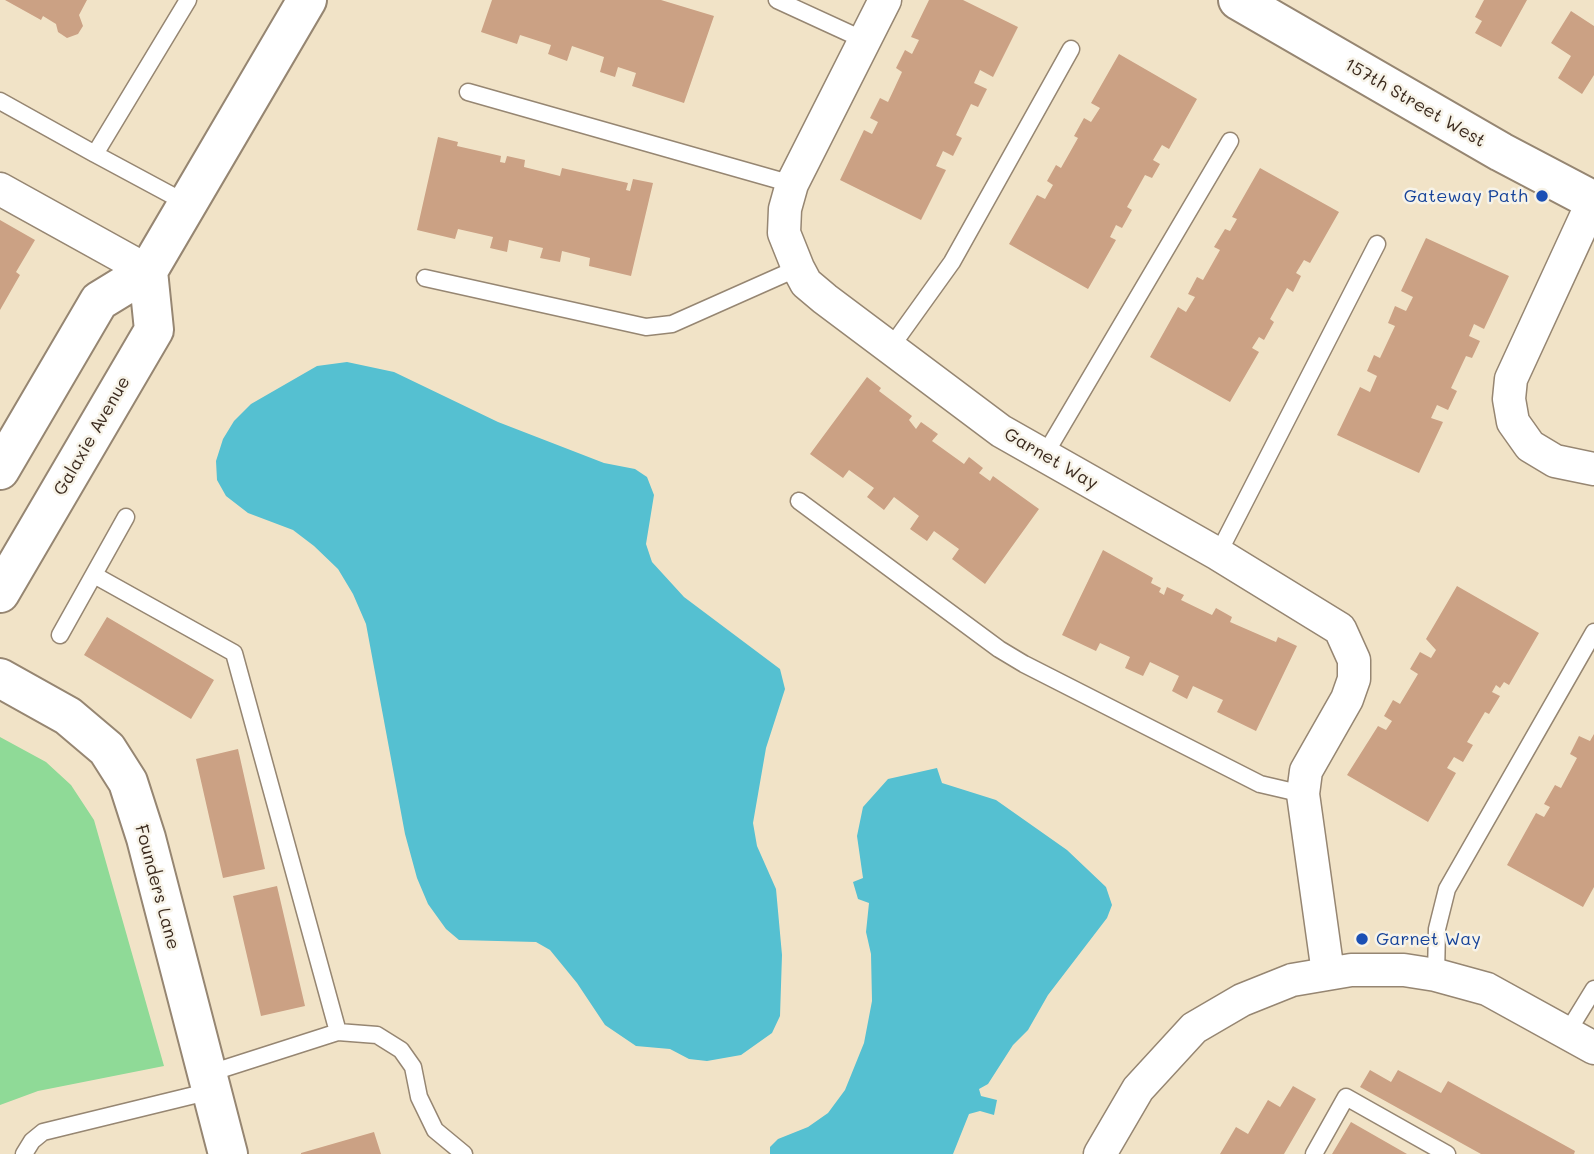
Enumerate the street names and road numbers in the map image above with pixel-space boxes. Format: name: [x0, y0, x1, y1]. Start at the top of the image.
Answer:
street label: 157th Street West: [1341, 54, 1489, 152]
street label: Galaxie Avenue: [49, 373, 135, 499]
street label: Garnet Way: [1000, 423, 1102, 495]
street label: Founders Lane: [130, 822, 184, 952]

